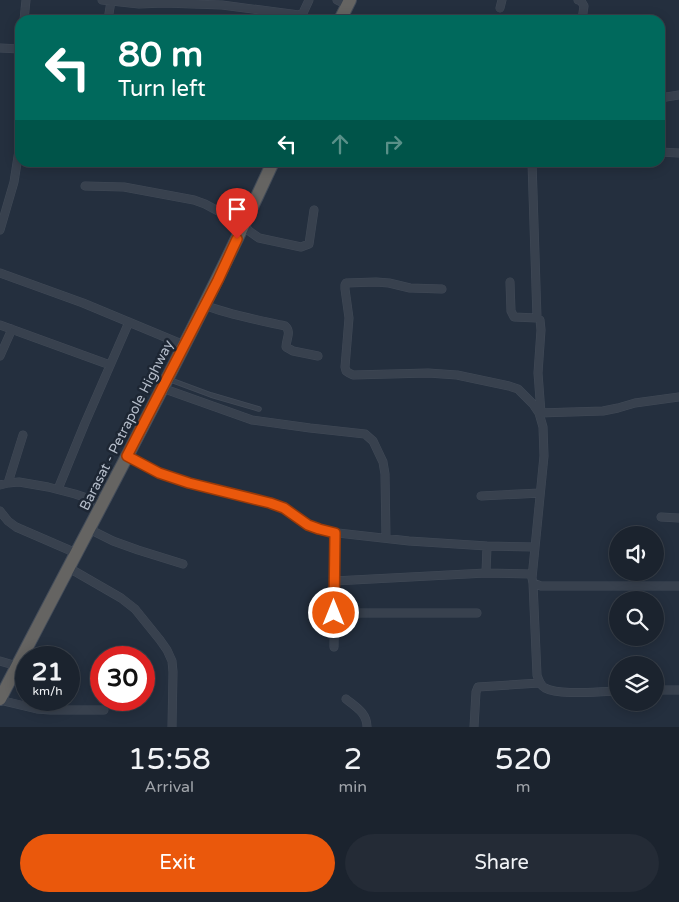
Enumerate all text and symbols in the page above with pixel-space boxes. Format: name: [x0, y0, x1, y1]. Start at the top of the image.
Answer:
text: 80 m: [118, 34, 203, 76]
icon: left: [35, 35, 100, 100]
text: Turn left: [118, 76, 206, 102]
icon: left: [273, 130, 301, 158]
icon: ahead: [326, 130, 354, 158]
icon: right: [379, 130, 407, 158]
pin: [216, 188, 258, 239]
icon: arrive: [223, 195, 251, 223]
street label: Barasat - Petrapole Highway: [76, 337, 177, 513]
map controls: [609, 526, 664, 711]
button: sound: [609, 526, 664, 581]
position arrow: [307, 586, 359, 638]
button: search: [609, 591, 664, 646]
speed limit sign: 30: [90, 646, 155, 711]
button: layers: [609, 656, 664, 711]
text: 21: [32, 657, 63, 687]
text: km/h: [32, 684, 63, 698]
text: 15:58: [128, 741, 211, 778]
text: 2: [343, 741, 362, 778]
text: 520: [495, 741, 551, 778]
text: Arrival: [145, 777, 194, 797]
text: min: [339, 777, 367, 797]
text: m: [516, 777, 530, 797]
button: Exit: [20, 834, 335, 892]
button: Share: [345, 834, 659, 892]

